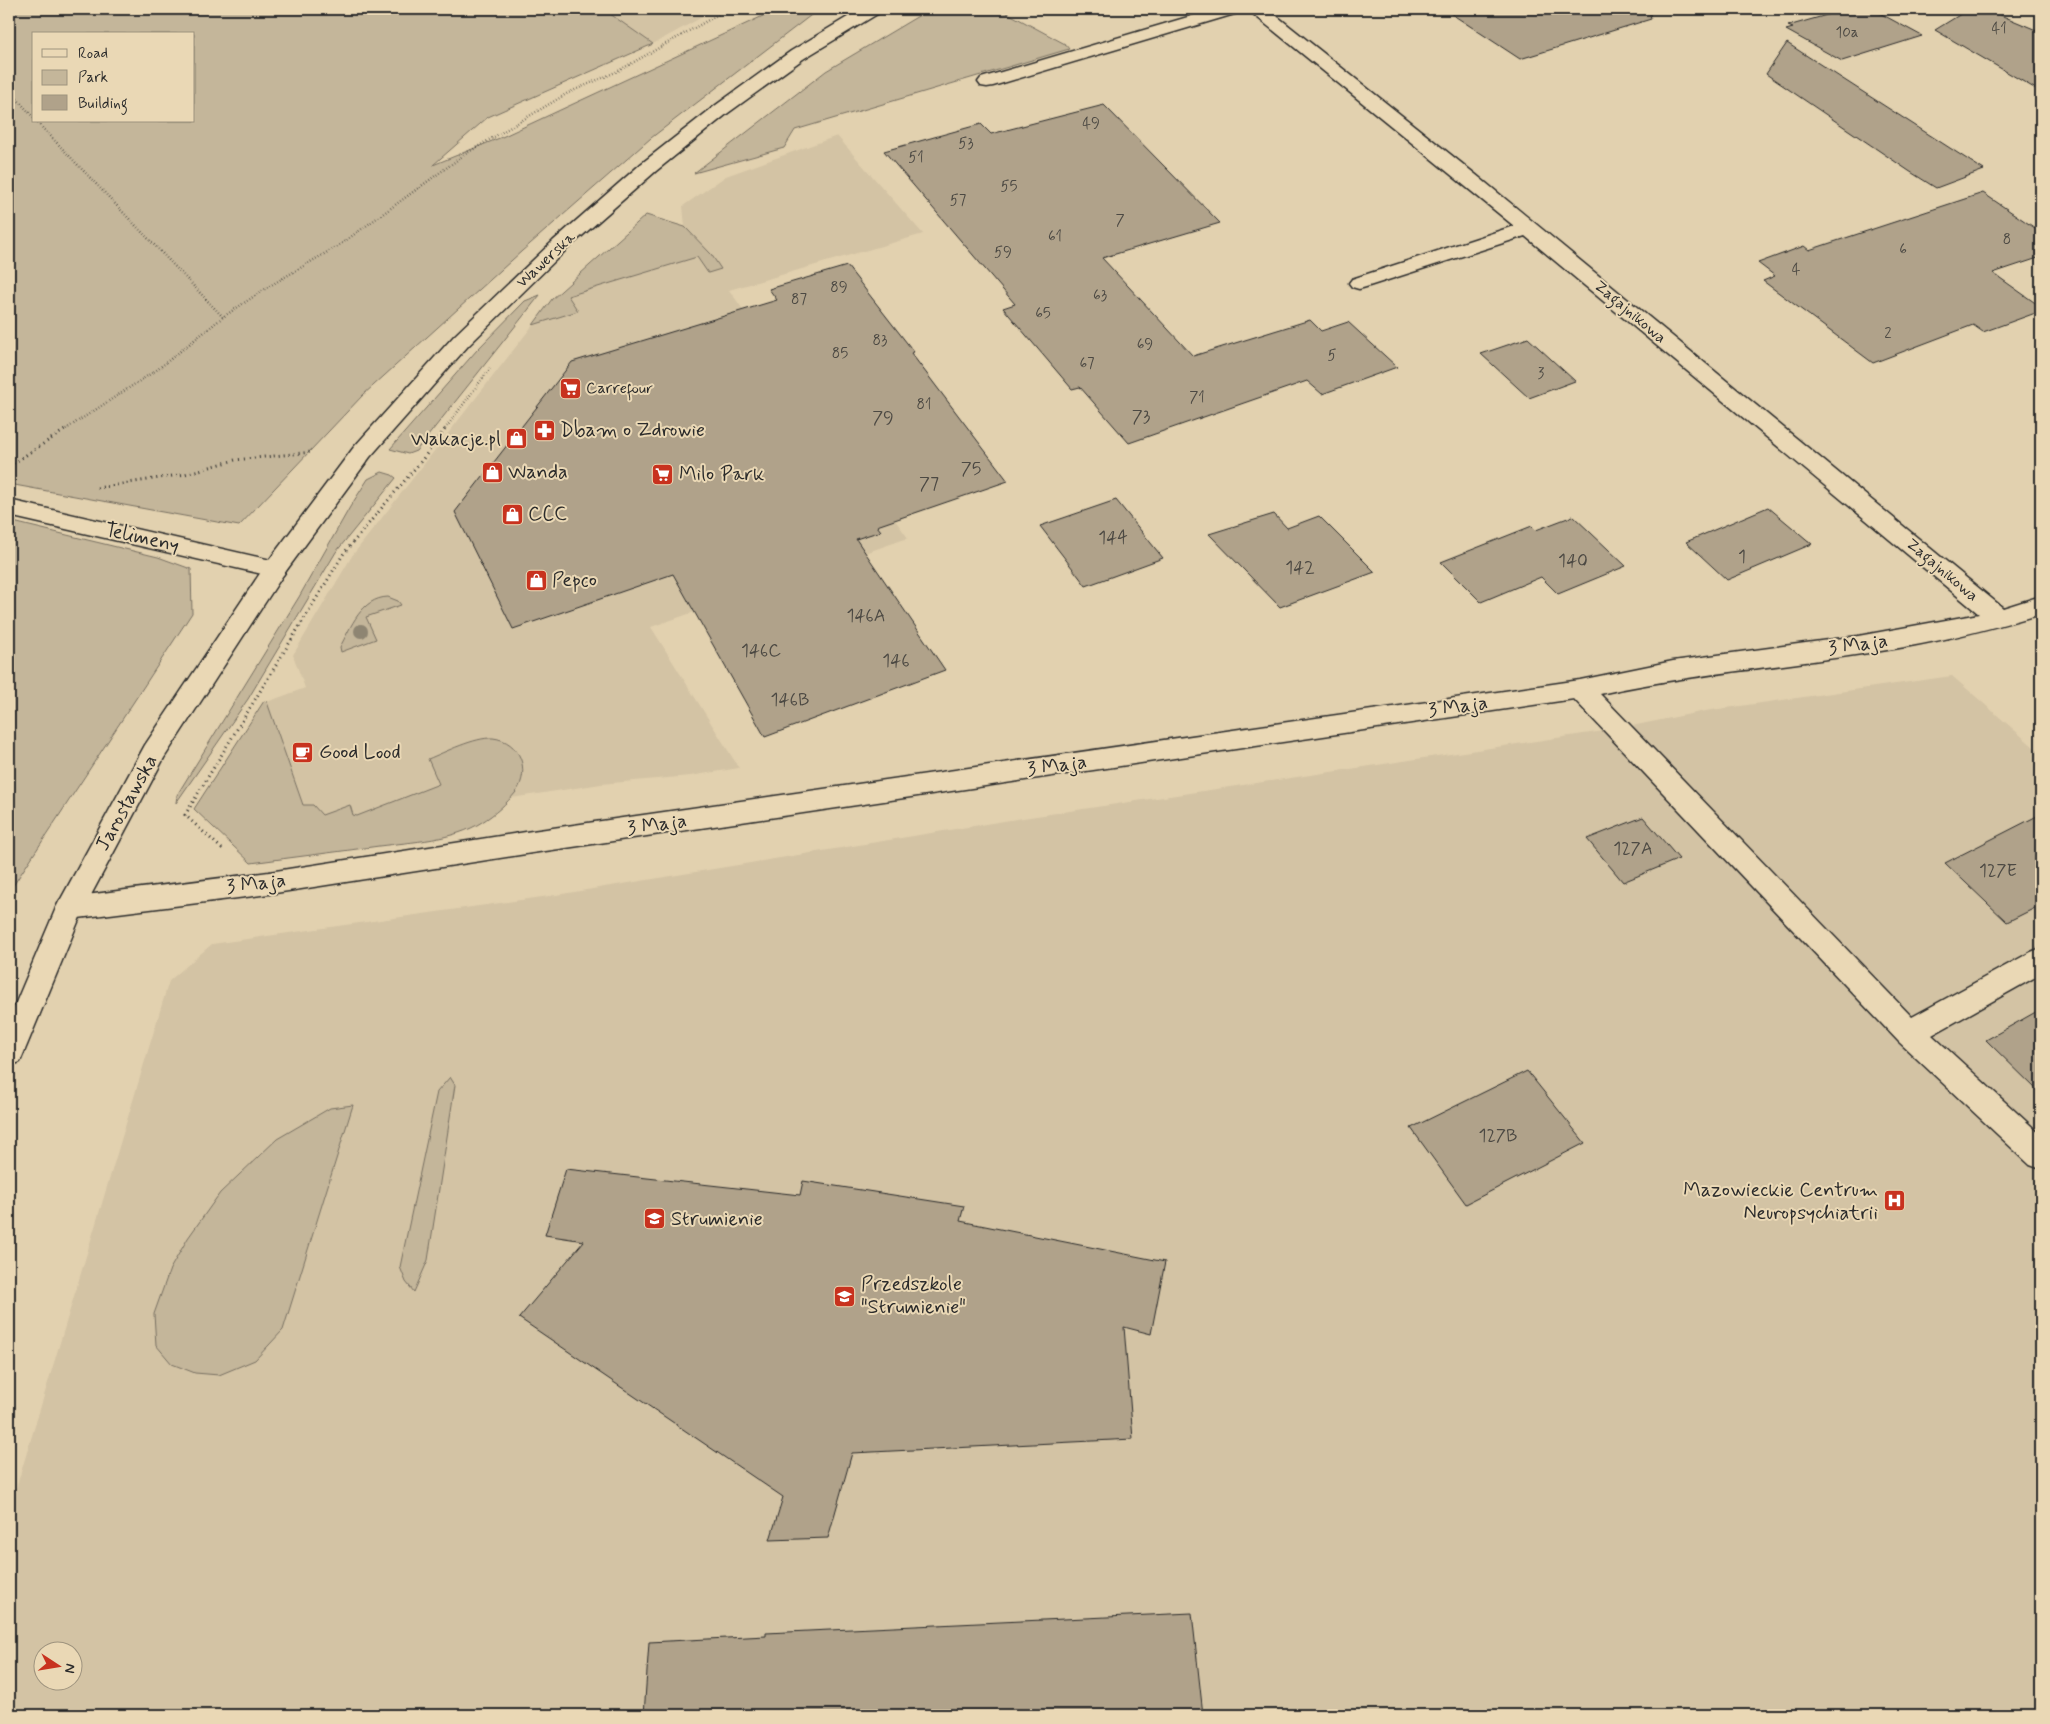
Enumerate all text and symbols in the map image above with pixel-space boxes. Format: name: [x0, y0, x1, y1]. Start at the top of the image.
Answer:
house number: 41: [1991, 19, 2007, 39]
house number: 10a: [1836, 23, 1859, 43]
legend: [32, 32, 195, 122]
text: Road: [78, 44, 108, 64]
text: Park: [78, 68, 108, 88]
text: Building: [78, 94, 128, 115]
house number: 49: [1082, 114, 1100, 134]
house number: 53: [958, 134, 974, 154]
house number: 51: [908, 148, 924, 168]
house number: 55: [1001, 177, 1018, 197]
house number: 57: [950, 191, 967, 211]
house number: 7: [1115, 211, 1125, 231]
street label: Wawerska: [512, 227, 580, 293]
house number: 61: [1048, 227, 1062, 247]
house number: 8: [2003, 230, 2011, 250]
house number: 6: [1899, 240, 1907, 260]
house number: 59: [994, 243, 1012, 263]
house number: 4: [1792, 260, 1801, 280]
street label: Zagajnikowa: [1589, 276, 1670, 349]
house number: 89: [830, 278, 848, 298]
house number: 63: [1093, 286, 1107, 306]
house number: 87: [791, 290, 807, 310]
house number: 65: [1035, 304, 1051, 324]
house number: 2: [1884, 324, 1892, 344]
house number: 83: [873, 331, 887, 351]
house number: 69: [1137, 335, 1153, 355]
house number: 85: [832, 344, 848, 364]
house number: 5: [1327, 346, 1337, 366]
house number: 67: [1079, 354, 1095, 374]
house number: 3: [1538, 364, 1545, 384]
supermarket icon: Carrefour: [558, 376, 582, 400]
place label: Carrefour: [586, 378, 653, 401]
house number: 71: [1189, 388, 1205, 408]
house number: 81: [917, 395, 931, 415]
house number: 73: [1132, 405, 1151, 429]
house number: 79: [872, 406, 894, 430]
place label: Dbam o Zdrowie: [560, 417, 705, 444]
pharmacy icon: Dbam o Zdrowie: [532, 418, 556, 442]
place label: Wakacje.pl: [411, 426, 501, 453]
shop icon: Wakacje.pl: [505, 427, 529, 451]
house number: 75: [961, 457, 981, 481]
place label: Wanda: [508, 459, 568, 486]
shop icon: Wanda: [480, 460, 504, 484]
place label: Milo Park: [679, 461, 764, 488]
supermarket icon: Milo Park: [651, 462, 675, 486]
house number: 77: [919, 472, 939, 496]
place label: CCC: [528, 501, 567, 528]
shop icon: CCC: [500, 502, 524, 526]
street label: Telimeny: [102, 516, 182, 560]
house number: 144: [1098, 526, 1128, 550]
street label: Zagajnikowa: [1901, 534, 1982, 607]
house number: 1: [1738, 545, 1746, 569]
house number: 140: [1558, 549, 1588, 573]
house number: 142: [1285, 556, 1315, 580]
place label: Pepco: [552, 567, 597, 594]
shop icon: Pepco: [524, 568, 548, 592]
house number: 146A: [846, 604, 886, 628]
street label: 3 Maja: [1826, 627, 1890, 663]
house number: 146C: [741, 639, 781, 663]
house number: 146: [882, 649, 910, 673]
house number: 146B: [771, 688, 809, 712]
street label: 3 Maja: [1426, 689, 1490, 725]
place label: Good Lood: [319, 739, 401, 766]
cafe icon: Good Lood: [291, 740, 315, 764]
street label: 3 Maja: [1025, 748, 1089, 784]
street label: Jarosławska: [89, 750, 165, 856]
street label: 3 Maja: [625, 807, 689, 843]
house number: 127A: [1613, 837, 1653, 861]
house number: 127E: [1979, 859, 2017, 883]
street label: 3 Maja: [225, 867, 287, 901]
house number: 127B: [1479, 1124, 1518, 1148]
place label: Mazowieckie Centrum Neuropsychiatrii: [1683, 1177, 1878, 1227]
hospital icon: Mazowieckie Centrum Neuropsychiatrii: [1882, 1189, 1906, 1213]
place label: Strumienie: [671, 1206, 763, 1233]
school or university icon: Strumienie: [643, 1207, 667, 1231]
place label: Przedszkole "Strumienie": [861, 1271, 966, 1321]
school or university icon: Przedszkole "Strumienie": [833, 1284, 857, 1308]
north arrow: [32, 1642, 82, 1692]
text: N: [60, 1662, 80, 1675]

